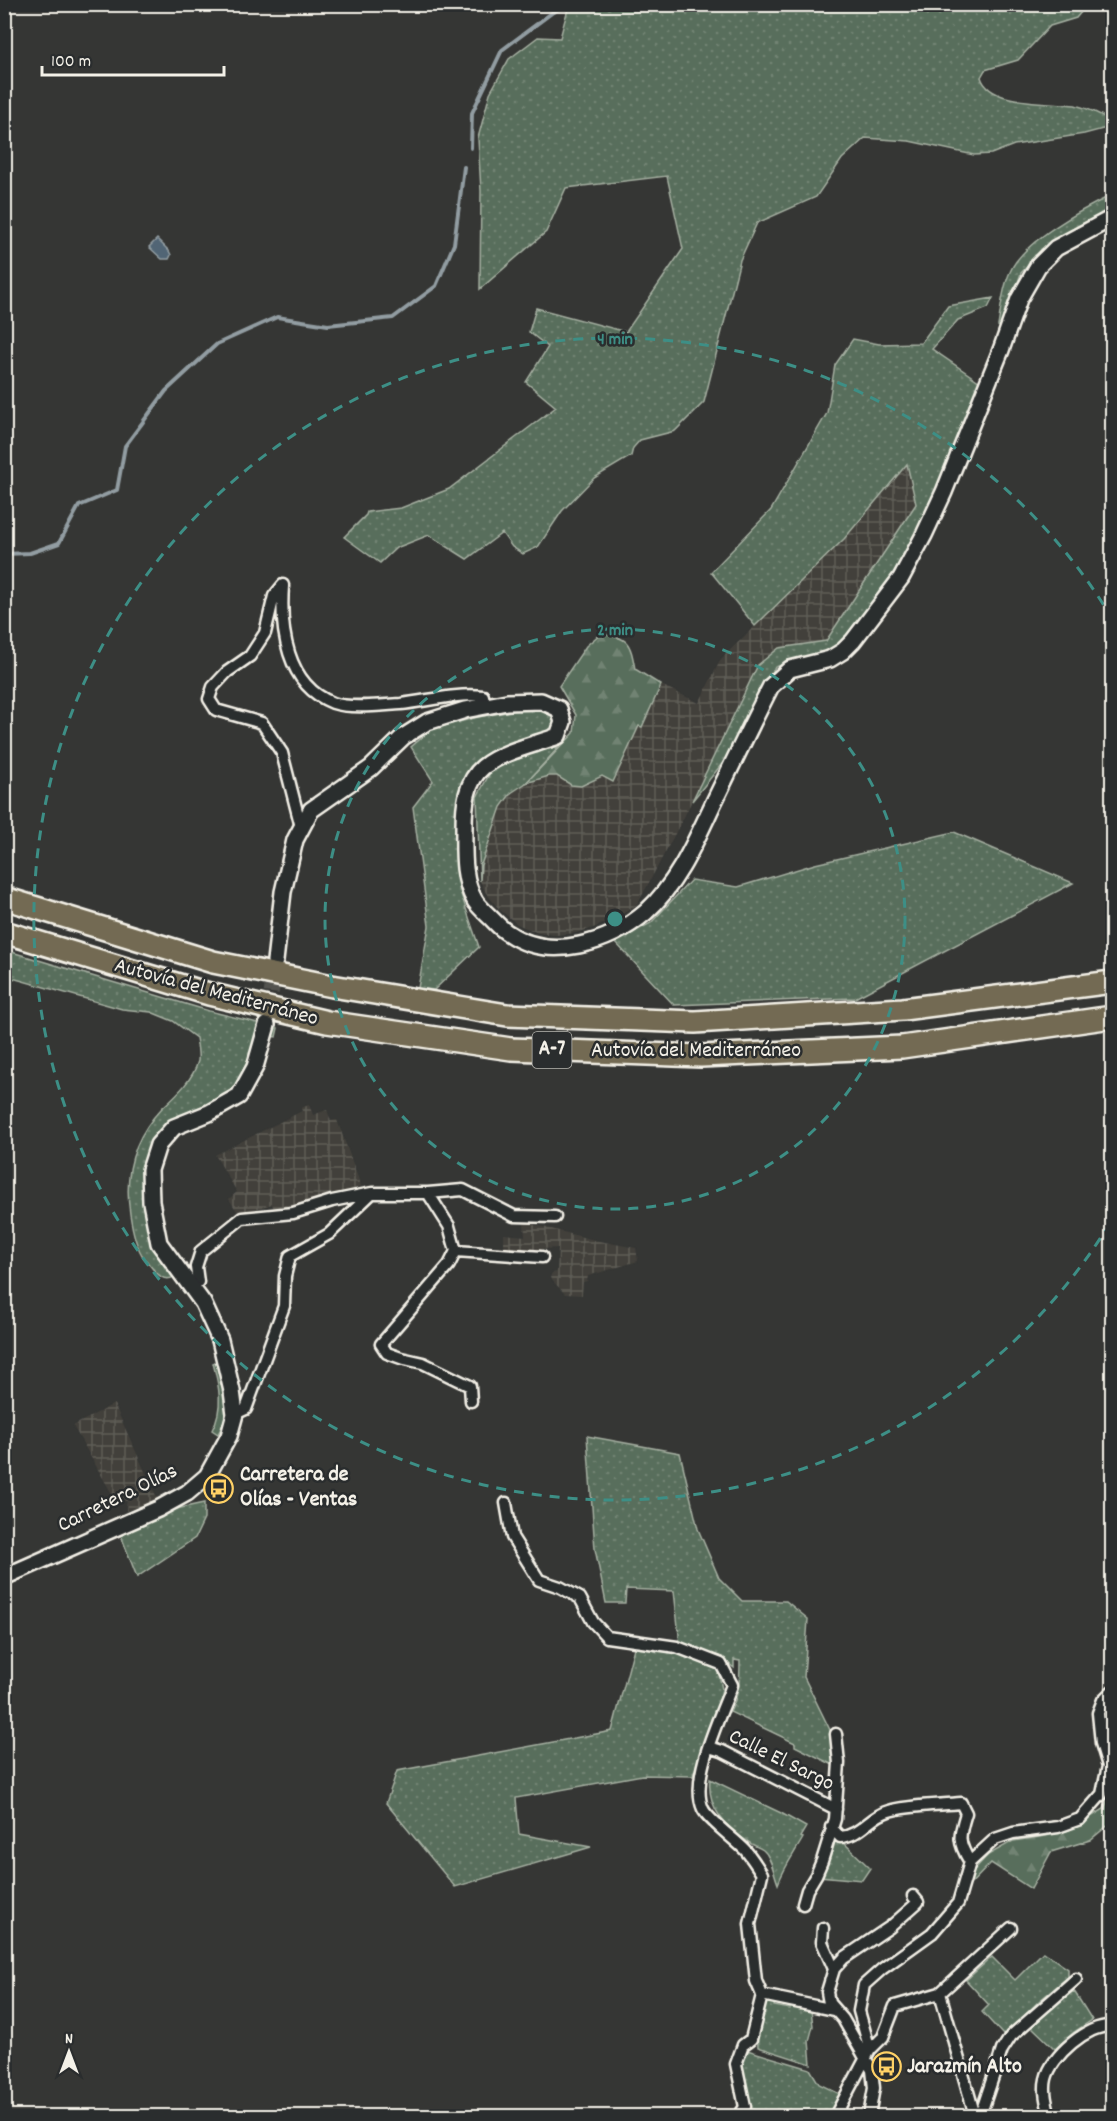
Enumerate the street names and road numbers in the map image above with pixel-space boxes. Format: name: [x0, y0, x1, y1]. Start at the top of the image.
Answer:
street label: Autovía del Mediterráneo: [111, 951, 321, 1035]
road number: A-7: [532, 1032, 572, 1068]
street label: Autovía del Mediterráneo: [591, 1036, 801, 1067]
street label: Carretera Olías: [53, 1457, 183, 1541]
street label: Calle El Sargo: [723, 1722, 839, 1800]

